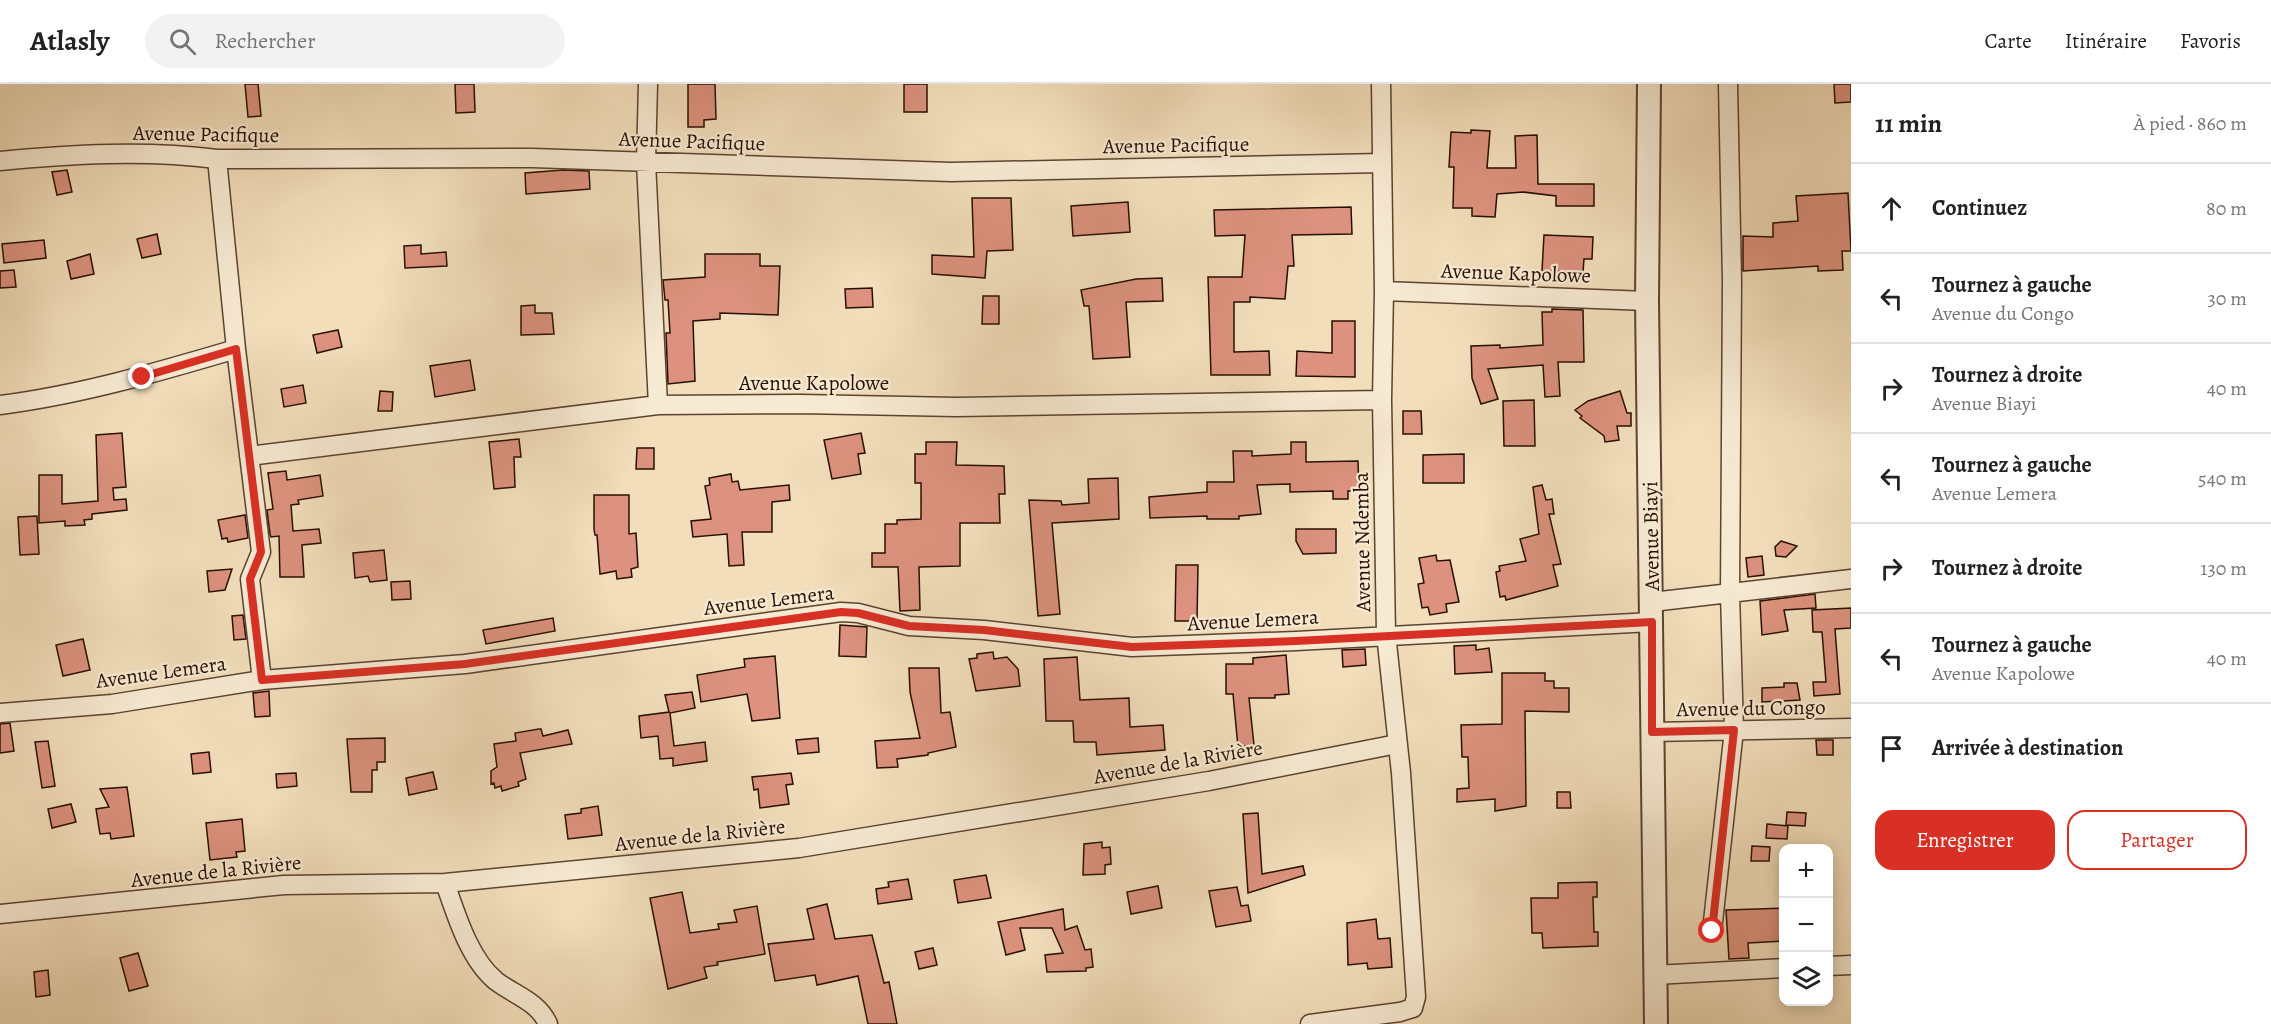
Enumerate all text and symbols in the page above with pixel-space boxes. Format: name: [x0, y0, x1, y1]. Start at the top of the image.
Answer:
search box: [145, 14, 565, 68]
text: Atlasly: [30, 22, 109, 60]
icon: search: [166, 25, 199, 58]
text: Rechercher: [214, 26, 316, 56]
text: Carte: [1984, 27, 2032, 55]
text: Itinéraire: [2065, 27, 2147, 55]
text: Favoris: [2180, 27, 2241, 55]
text: 11 min: [1875, 106, 1942, 141]
text: À pied · 860 m: [2133, 110, 2247, 137]
street label: Avenue Pacifique: [132, 119, 279, 149]
street label: Avenue Pacifique: [617, 124, 766, 158]
street label: Avenue Pacifique: [1102, 130, 1249, 160]
icon: ahead: [1875, 192, 1908, 225]
text: Continuez: [1932, 193, 2027, 223]
text: 80 m: [2206, 195, 2247, 222]
street label: Avenue Kapolowe: [1439, 256, 1592, 290]
text: Tournez à gauche: [1932, 270, 2092, 300]
icon: left: [1875, 282, 1908, 315]
text: 30 m: [2207, 285, 2247, 312]
text: Avenue du Congo: [1932, 300, 2074, 327]
text: Tournez à droite: [1932, 360, 2083, 390]
route end: [128, 363, 154, 389]
street label: Avenue Kapolowe: [738, 369, 889, 397]
icon: right: [1875, 372, 1908, 405]
text: 40 m: [2207, 375, 2247, 402]
text: Avenue Biayi: [1932, 390, 2036, 417]
text: Tournez à gauche: [1932, 450, 2092, 480]
icon: left: [1875, 462, 1908, 495]
text: 540 m: [2198, 465, 2247, 492]
street label: Avenue Ndemba: [1347, 472, 1377, 613]
text: Avenue Lemera: [1932, 480, 2057, 507]
street label: Avenue Biayi: [1636, 481, 1666, 592]
icon: right: [1875, 552, 1908, 585]
text: Tournez à droite: [1932, 553, 2083, 583]
text: 130 m: [2201, 555, 2247, 582]
street label: Avenue Lemera: [701, 578, 836, 622]
street label: Avenue Lemera: [1186, 603, 1319, 637]
text: Tournez à gauche: [1932, 630, 2092, 660]
icon: left: [1875, 642, 1908, 675]
text: 40 m: [2207, 645, 2247, 672]
street label: Avenue Lemera: [93, 649, 228, 695]
text: Avenue Kapolowe: [1932, 660, 2075, 687]
street label: Avenue du Congo: [1675, 693, 1826, 723]
icon: arrive: [1875, 732, 1908, 765]
street label: Avenue de la Rivière: [1090, 733, 1265, 791]
text: Arrivée à destination: [1932, 733, 2123, 763]
button: Enregistrer: [1875, 810, 2055, 870]
button: Partager: [2067, 810, 2247, 870]
street label: Avenue de la Rivière: [612, 812, 787, 858]
map controls: [1779, 844, 1833, 1006]
button: +: [1779, 844, 1833, 898]
street label: Avenue de la Rivière: [128, 848, 303, 894]
button: −: [1779, 898, 1833, 952]
route start: [1698, 917, 1724, 943]
button: layers: [1779, 952, 1833, 1006]

